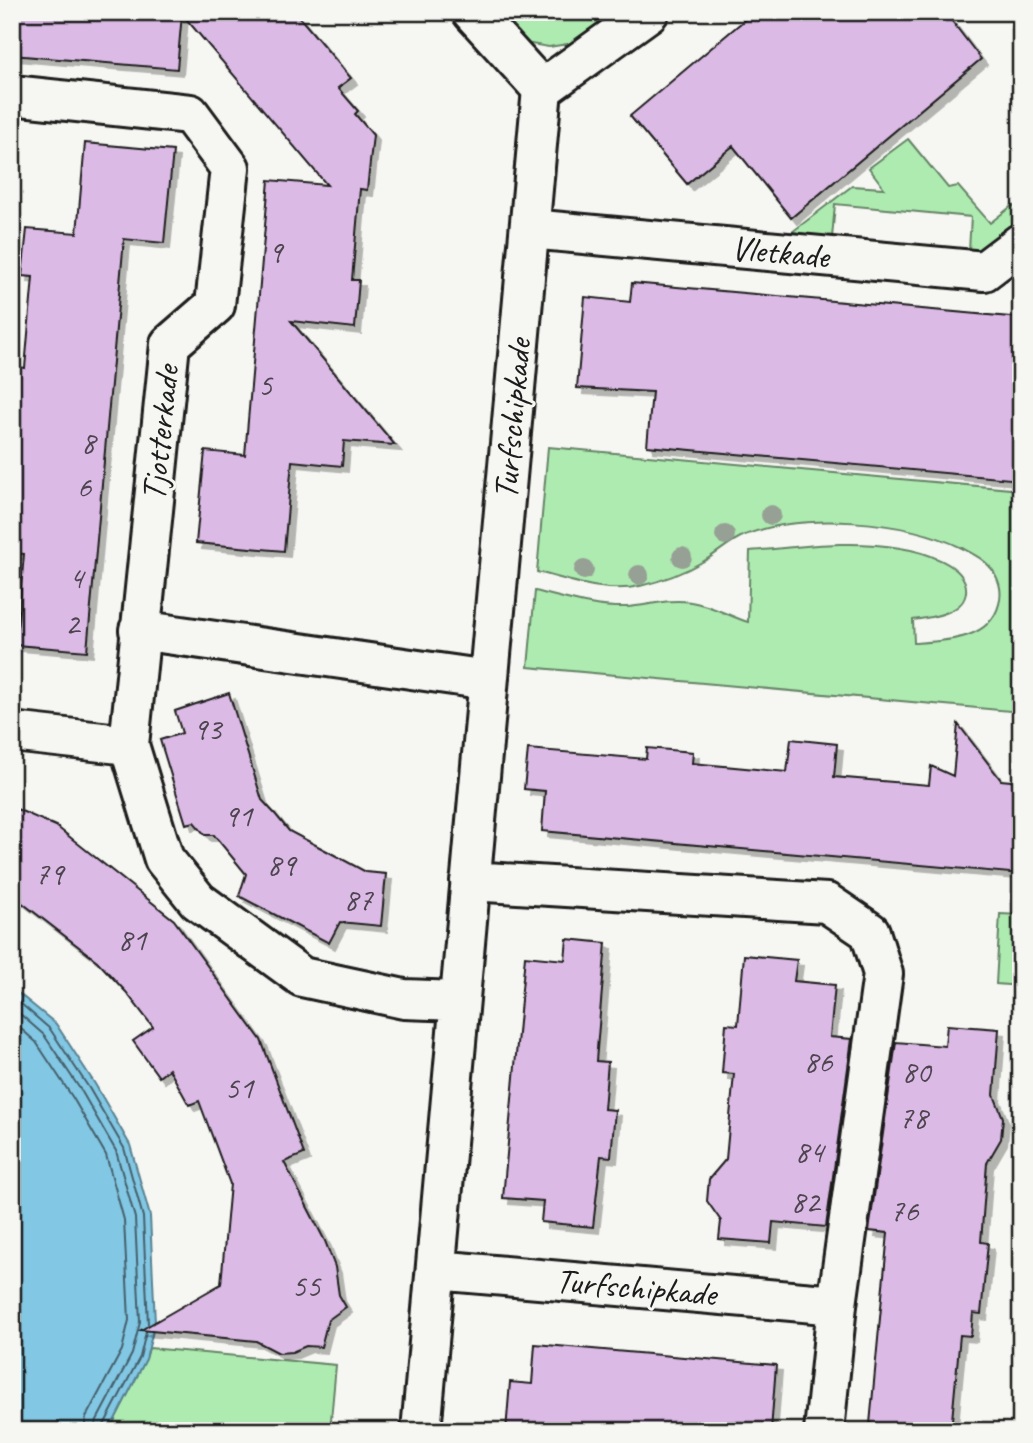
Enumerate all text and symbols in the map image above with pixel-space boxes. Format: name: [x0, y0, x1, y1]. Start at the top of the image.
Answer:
street label: Vletkade: [729, 225, 833, 279]
house number: 9: [268, 231, 285, 272]
street label: Turfschipkade: [483, 334, 542, 501]
street label: Tjotterkade: [131, 361, 190, 503]
house number: 5: [258, 364, 274, 405]
house number: 8: [81, 422, 98, 463]
house number: 6: [77, 466, 93, 507]
house number: 4: [69, 557, 87, 598]
house number: 2: [65, 603, 82, 644]
house number: 93: [193, 708, 224, 749]
house number: 91: [224, 795, 254, 836]
house number: 89: [267, 844, 298, 885]
house number: 79: [35, 853, 66, 894]
house number: 87: [344, 879, 374, 920]
house number: 81: [118, 919, 148, 960]
house number: 86: [804, 1041, 834, 1082]
house number: 80: [902, 1051, 933, 1092]
house number: 51: [225, 1067, 255, 1108]
house number: 78: [899, 1097, 930, 1138]
house number: 84: [795, 1131, 827, 1172]
house number: 82: [791, 1181, 822, 1222]
house number: 76: [890, 1190, 920, 1231]
street label: Turfschipkade: [554, 1258, 721, 1317]
house number: 55: [292, 1265, 322, 1306]

